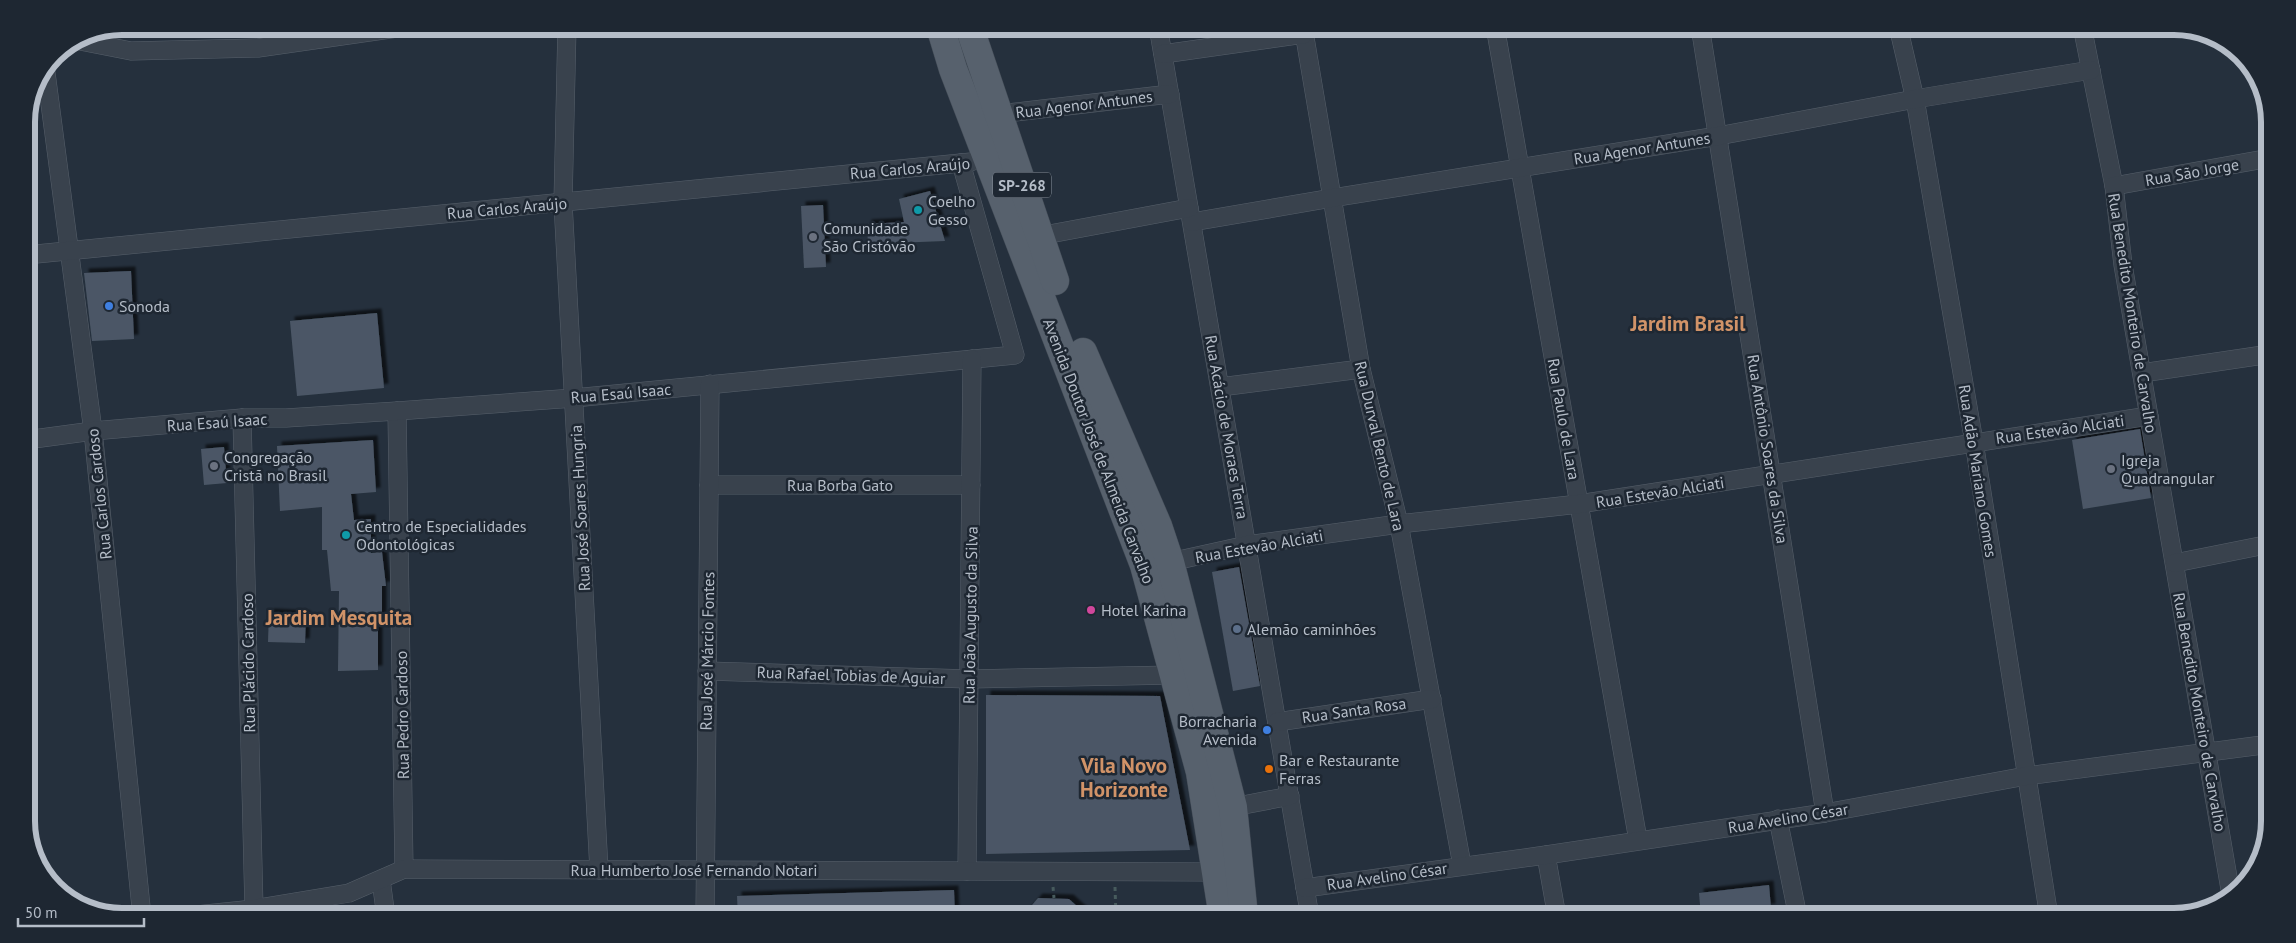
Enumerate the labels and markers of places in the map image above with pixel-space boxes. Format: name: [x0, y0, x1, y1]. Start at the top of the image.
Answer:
place label: Coelho Gesso: [928, 191, 975, 229]
marker: Coelho Gesso: [912, 204, 924, 216]
place label: Comunidade São Cristóvão: [823, 218, 915, 256]
marker: Comunidade São Cristóvão: [807, 231, 819, 243]
place label: Sonoda: [119, 296, 170, 316]
marker: Sonoda: [103, 300, 115, 312]
place label: Congregação Cristã no Brasil: [224, 447, 327, 485]
place label: Igreja Quadrangular: [2121, 450, 2215, 488]
marker: Congregação Cristã no Brasil: [208, 460, 220, 472]
marker: Igreja Quadrangular: [2105, 463, 2117, 475]
place label: Centro de Especialidades Odontológicas: [356, 516, 527, 554]
marker: Centro de Especialidades Odontológicas: [340, 529, 352, 541]
place label: Hotel Karina: [1101, 600, 1186, 620]
marker: Hotel Karina: [1085, 604, 1097, 616]
place label: Alemão caminhões: [1247, 619, 1377, 639]
marker: Alemão caminhões: [1231, 623, 1243, 635]
place label: Borracharia Avenida: [1179, 711, 1257, 749]
marker: Borracharia Avenida: [1261, 724, 1273, 736]
place label: Bar e Restaurante Ferras: [1279, 750, 1400, 788]
marker: Bar e Restaurante Ferras: [1263, 763, 1275, 775]

